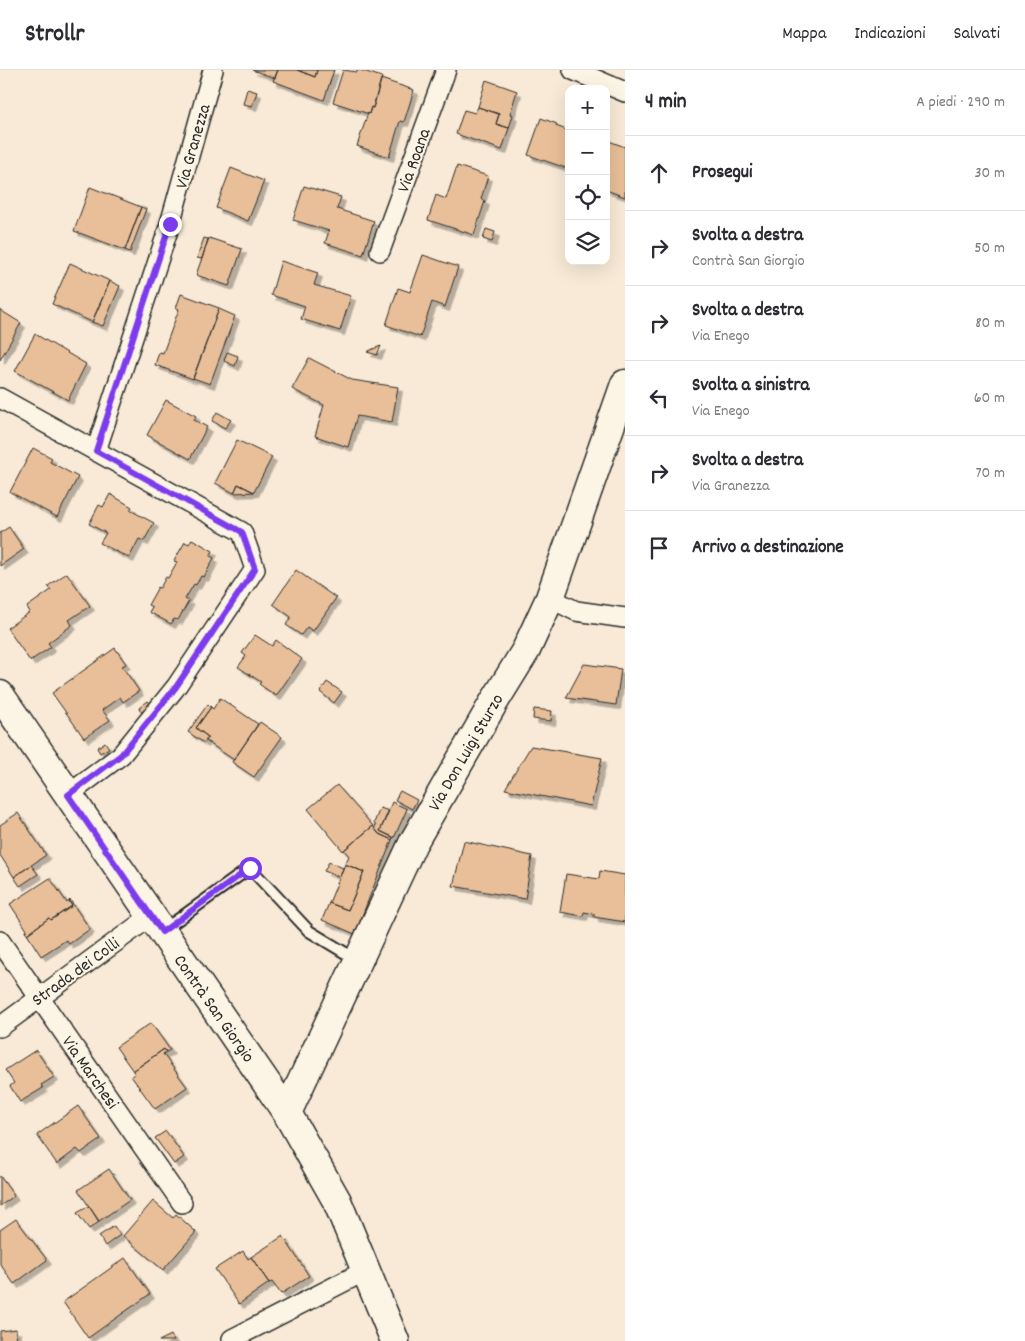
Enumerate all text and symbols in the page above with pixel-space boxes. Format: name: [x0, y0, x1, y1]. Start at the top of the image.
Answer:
text: Strollr: [25, 18, 84, 52]
text: Mappa: [782, 22, 826, 47]
text: Indicazioni: [854, 22, 925, 47]
text: Salvati: [953, 22, 1000, 47]
map controls: [565, 85, 610, 265]
button: +: [565, 85, 610, 130]
text: 4 min: [645, 88, 687, 118]
text: A piedi · 290 m: [916, 91, 1005, 114]
street label: Via Granezza: [170, 101, 219, 192]
street label: Via Roana: [392, 125, 439, 196]
button: −: [565, 130, 610, 175]
icon: ahead: [645, 159, 673, 187]
text: Prosegui: [692, 160, 752, 187]
text: 30 m: [975, 162, 1005, 185]
button: locate: [565, 175, 610, 220]
route end: [159, 213, 182, 236]
button: layers: [565, 220, 610, 265]
text: Svolta a destra: [692, 223, 803, 250]
icon: right: [645, 234, 673, 262]
text: 50 m: [974, 237, 1005, 260]
text: Contrà San Giorgio: [692, 250, 805, 273]
text: Svolta a destra: [692, 298, 803, 325]
icon: right: [645, 309, 673, 337]
text: 80 m: [975, 312, 1005, 335]
text: Via Enego: [692, 325, 750, 348]
text: Svolta a sinistra: [692, 373, 810, 400]
icon: left: [645, 384, 673, 412]
text: 60 m: [974, 387, 1005, 410]
text: Via Enego: [692, 400, 750, 423]
text: Svolta a destra: [692, 448, 803, 475]
icon: right: [645, 459, 673, 487]
text: 70 m: [975, 462, 1005, 485]
text: Via Granezza: [692, 475, 769, 498]
icon: arrive: [645, 534, 673, 562]
text: Arrivo a destinazione: [692, 535, 844, 562]
street label: Via Don Luigi Sturzo: [423, 690, 511, 817]
route start: [239, 857, 262, 880]
street label: Strada dei Colli: [27, 933, 126, 1013]
street label: Contrà San Giorgio: [166, 950, 260, 1069]
street label: Via Marchesi: [54, 1032, 123, 1115]

